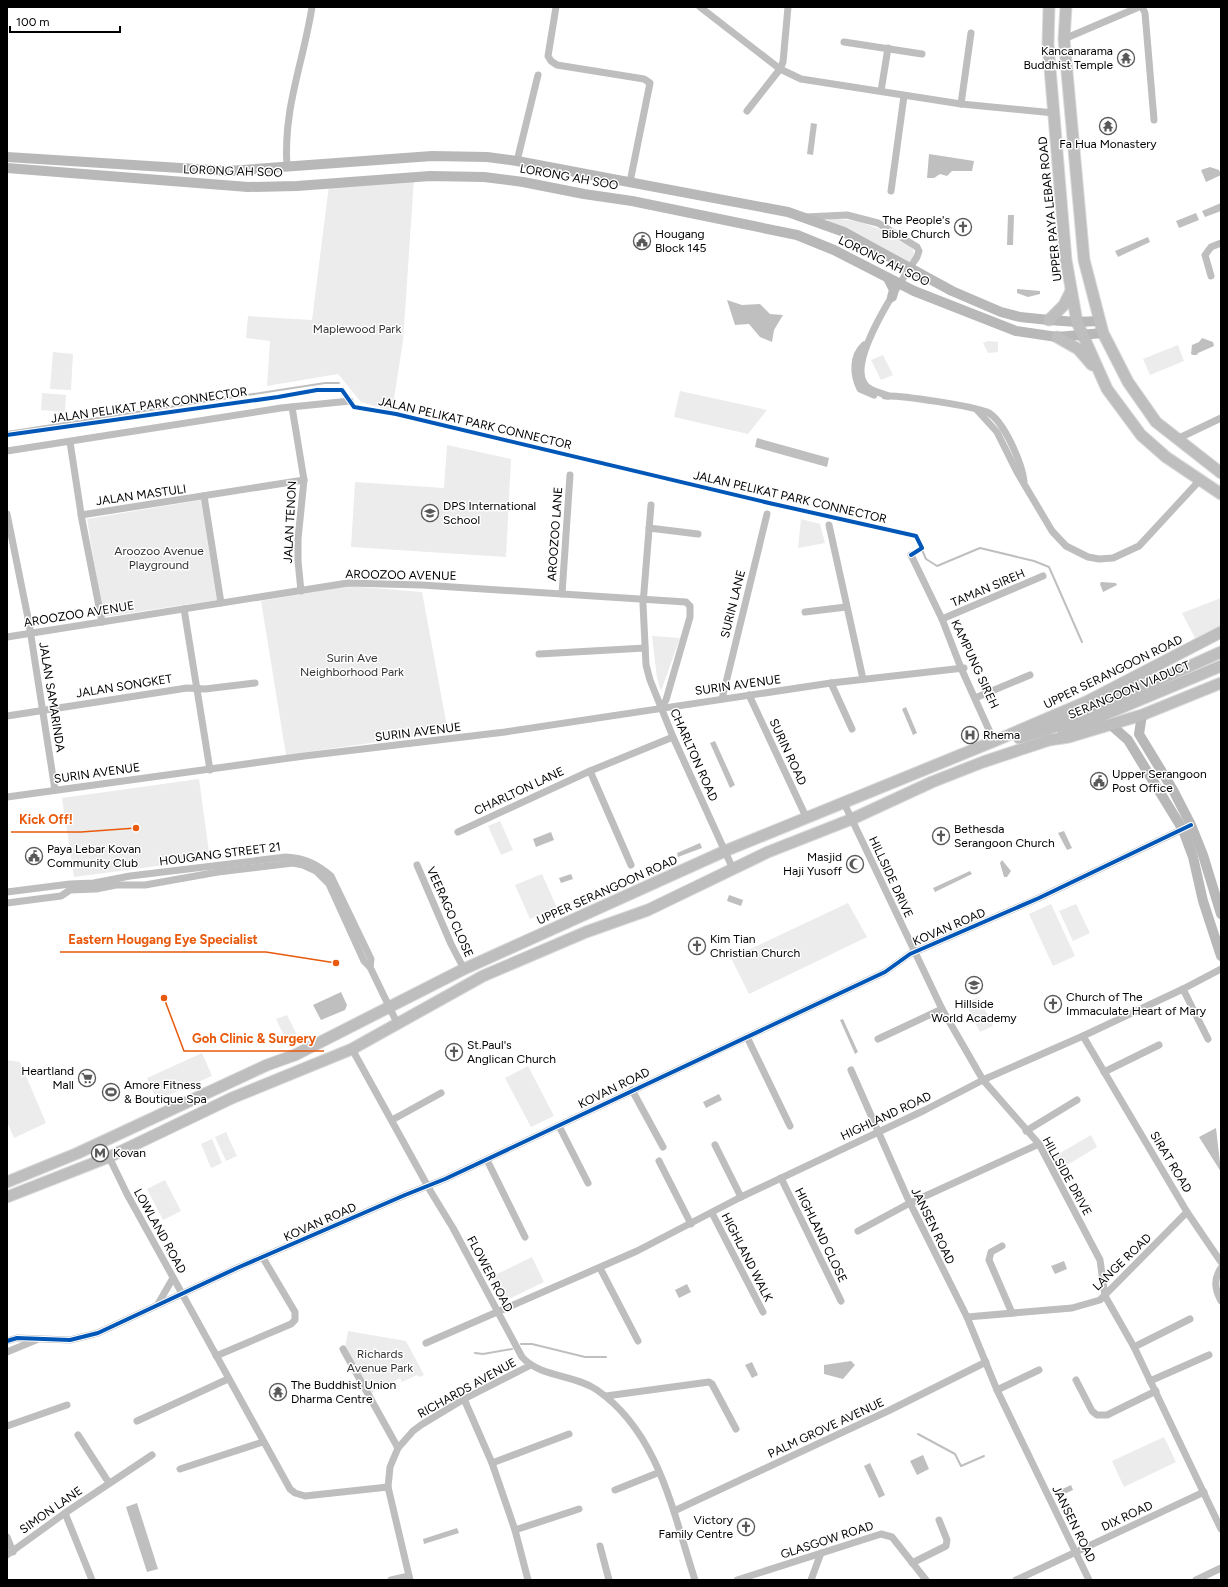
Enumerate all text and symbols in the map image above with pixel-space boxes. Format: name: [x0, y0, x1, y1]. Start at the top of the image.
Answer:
scale bar: [10, 8, 120, 34]
text: 100 m: [16, 15, 50, 29]
place label: Kancanarama Buddhist Temple: [1023, 44, 1113, 72]
temple icon: Kancanarama Buddhist Temple: [1116, 48, 1136, 68]
temple icon: Fa Hua Monastery: [1098, 116, 1118, 136]
street label: UPPER PAYA LEBAR ROAD: [1035, 136, 1065, 282]
place label: Fa Hua Monastery: [1059, 137, 1157, 151]
street label: LORONG AH SOO: [519, 161, 619, 193]
street label: LORONG AH SOO: [183, 162, 283, 180]
place label: The People's Bible Church: [881, 213, 950, 241]
church icon: The People's Bible Church: [953, 217, 973, 237]
place label: Hougang Block 145: [655, 227, 707, 255]
public building icon: Hougang Block 145: [632, 231, 652, 251]
street label: LORONG AH SOO: [836, 233, 932, 289]
park label: Maplewood Park: [313, 322, 401, 336]
street label: JALAN PELIKAT PARK CONNECTOR: [50, 384, 248, 426]
street label: JALAN PELIKAT PARK CONNECTOR: [377, 394, 573, 452]
street label: JALAN PELIKAT PARK CONNECTOR: [692, 468, 888, 526]
street label: JALAN TENON: [281, 480, 299, 564]
street label: JALAN MASTULI: [95, 482, 187, 508]
street label: AROOZOO LANE: [545, 486, 565, 582]
place label: DPS International School: [443, 499, 536, 527]
school or university icon: DPS International School: [420, 503, 440, 523]
park label: Aroozoo Avenue Playground: [114, 544, 204, 572]
street label: TAMAN SIREH: [949, 566, 1027, 610]
street label: AROOZOO AVENUE: [345, 567, 457, 583]
street label: SURIN LANE: [718, 569, 748, 639]
street label: AROOZOO AVENUE: [23, 598, 135, 630]
street label: KAMPUNG SIREH: [948, 617, 1002, 711]
street label: UPPER SERANGOON ROAD: [1041, 632, 1185, 712]
street label: JALAN SAMARINDA: [36, 641, 68, 753]
park label: Surin Ave Neighborhood Park: [300, 651, 404, 679]
street label: SERANGOON VIADUCT: [1066, 658, 1192, 722]
street label: JALAN SONGKET: [75, 671, 173, 701]
street label: SURIN AVENUE: [694, 672, 782, 698]
street label: CHARLTON ROAD: [667, 706, 721, 804]
street label: SURIN ROAD: [766, 716, 810, 788]
street label: SURIN AVENUE: [374, 720, 462, 744]
hospital icon: Rhema: [960, 725, 980, 745]
place label: Rhema: [983, 728, 1020, 742]
street label: SURIN AVENUE: [53, 760, 141, 786]
street label: CHARLTON LANE: [472, 764, 566, 818]
place label: Upper Serangoon Post Office: [1112, 767, 1207, 795]
public building icon: Upper Serangoon Post Office: [1089, 771, 1109, 791]
callout: Kick Off!: [11, 807, 81, 832]
text: Kick Off!: [19, 812, 73, 827]
place label: Bethesda Serangoon Church: [954, 822, 1055, 850]
church icon: Bethesda Serangoon Church: [931, 826, 951, 846]
street label: HILLSIDE DRIVE: [866, 834, 916, 920]
street label: HOUGANG STREET 21: [158, 840, 282, 868]
place label: Paya Lebar Kovan Community Club: [47, 842, 141, 870]
public building icon: Paya Lebar Kovan Community Club: [24, 846, 44, 866]
place label: Masjid Haji Yusoff: [783, 850, 843, 878]
street label: UPPER SERANGOON ROAD: [534, 853, 680, 927]
mosque icon: Masjid Haji Yusoff: [845, 854, 865, 874]
street label: VEERAGO CLOSE: [424, 865, 476, 959]
street label: KOVAN ROAD: [910, 905, 988, 949]
callout: Eastern Hougang Eye Specialist: [60, 927, 266, 952]
text: Eastern Hougang Eye Specialist: [68, 932, 258, 947]
place label: Kim Tian Christian Church: [710, 932, 800, 960]
church icon: Kim Tian Christian Church: [687, 936, 707, 956]
school or university icon: Hillside World Academy: [964, 975, 984, 995]
place label: Church of The Immaculate Heart of Mary: [1066, 990, 1207, 1018]
church icon: Church of The Immaculate Heart of Mary: [1043, 994, 1063, 1014]
place label: Hillside World Academy: [931, 997, 1017, 1025]
callout: Goh Clinic & Surgery: [184, 1026, 324, 1051]
text: Goh Clinic & Surgery: [192, 1031, 316, 1046]
place label: St.Paul's Anglican Church: [467, 1038, 556, 1066]
church icon: St.Paul's Anglican Church: [444, 1042, 464, 1062]
place label: Heartland Mall: [21, 1064, 74, 1092]
street label: KOVAN ROAD: [576, 1065, 652, 1111]
supermarket icon: Heartland Mall: [77, 1068, 97, 1088]
place label: Amore Fitness & Boutique Spa: [124, 1078, 207, 1106]
sports icon: Amore Fitness & Boutique Spa: [101, 1082, 121, 1102]
street label: HIGHLAND ROAD: [838, 1089, 934, 1143]
street label: SIRAT ROAD: [1147, 1129, 1195, 1195]
street label: HILLSIDE DRIVE: [1040, 1134, 1094, 1218]
metro station icon: Kovan: [90, 1143, 110, 1163]
place label: Kovan: [113, 1146, 146, 1160]
street label: HIGHLAND CLOSE: [792, 1185, 850, 1285]
street label: JANSEN ROAD: [908, 1185, 958, 1267]
street label: LOWLAND ROAD: [131, 1186, 189, 1276]
street label: KOVAN ROAD: [282, 1200, 358, 1244]
street label: HIGHLAND WALK: [718, 1210, 776, 1304]
street label: LANGE ROAD: [1090, 1231, 1154, 1293]
street label: FLOWER ROAD: [464, 1234, 516, 1314]
park label: Richards Avenue Park: [347, 1347, 413, 1375]
street label: RICHARDS AVENUE: [415, 1355, 519, 1421]
place label: The Buddhist Union Dharma Centre: [291, 1378, 396, 1406]
temple icon: The Buddhist Union Dharma Centre: [268, 1382, 288, 1402]
street label: PALM GROVE AVENUE: [766, 1395, 886, 1461]
street label: SIMON LANE: [17, 1483, 85, 1537]
street label: JANSEN ROAD: [1049, 1483, 1099, 1565]
street label: DIX ROAD: [1099, 1498, 1155, 1534]
place label: Victory Family Centre: [658, 1513, 734, 1541]
church icon: Victory Family Centre: [736, 1517, 756, 1537]
street label: GLASGOW ROAD: [779, 1518, 875, 1562]

